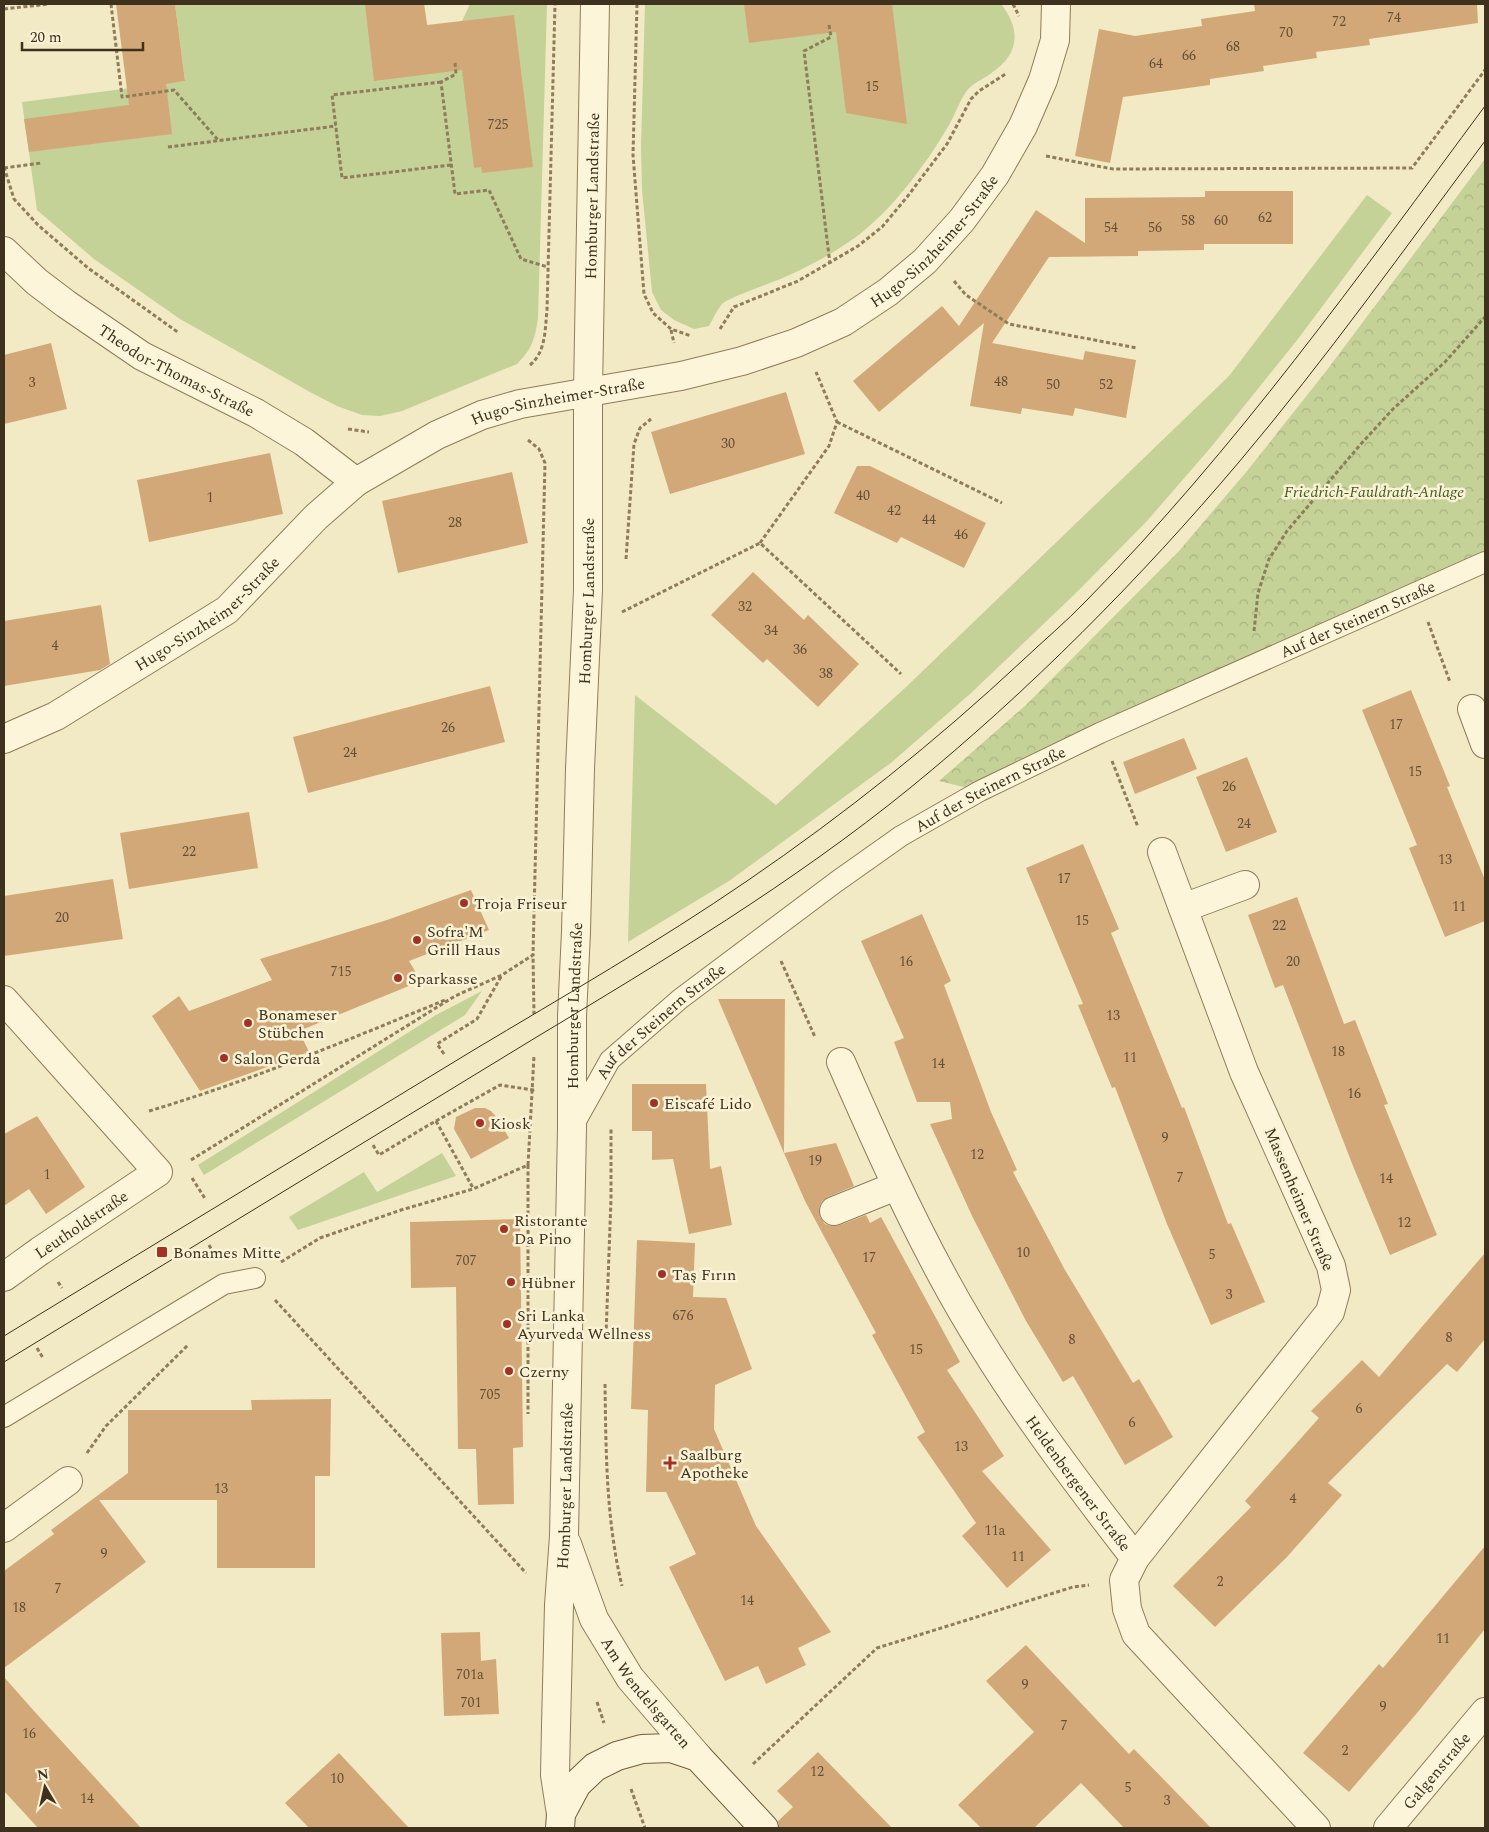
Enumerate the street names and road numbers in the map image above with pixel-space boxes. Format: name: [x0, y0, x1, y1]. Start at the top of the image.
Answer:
street label: Homburger Landstraße: [579, 113, 606, 280]
street label: Hugo-Sinzheimer-Straße: [865, 170, 1005, 314]
street label: Theodor-Thomas-Straße: [93, 318, 259, 423]
street label: Hugo-Sinzheimer-Straße: [467, 371, 647, 432]
street label: Homburger Landstraße: [573, 518, 601, 685]
street label: Hugo-Sinzheimer-Straße: [130, 551, 285, 677]
street label: Auf der Steinern Straße: [1276, 575, 1439, 665]
street label: Auf der Steinern Straße: [910, 740, 1070, 839]
street label: Homburger Landstraße: [561, 922, 589, 1089]
street label: Auf der Steinern Straße: [590, 958, 731, 1084]
street label: Massenheimer Straße: [1258, 1124, 1340, 1275]
street label: Leutholdstraße: [30, 1185, 133, 1265]
street label: Homburger Landstraße: [551, 1402, 580, 1570]
street label: Heldenbergener Straße: [1019, 1411, 1137, 1557]
street label: Am Wendelsgarten: [595, 1632, 696, 1754]
street label: Galgenstraße: [1397, 1727, 1476, 1815]

